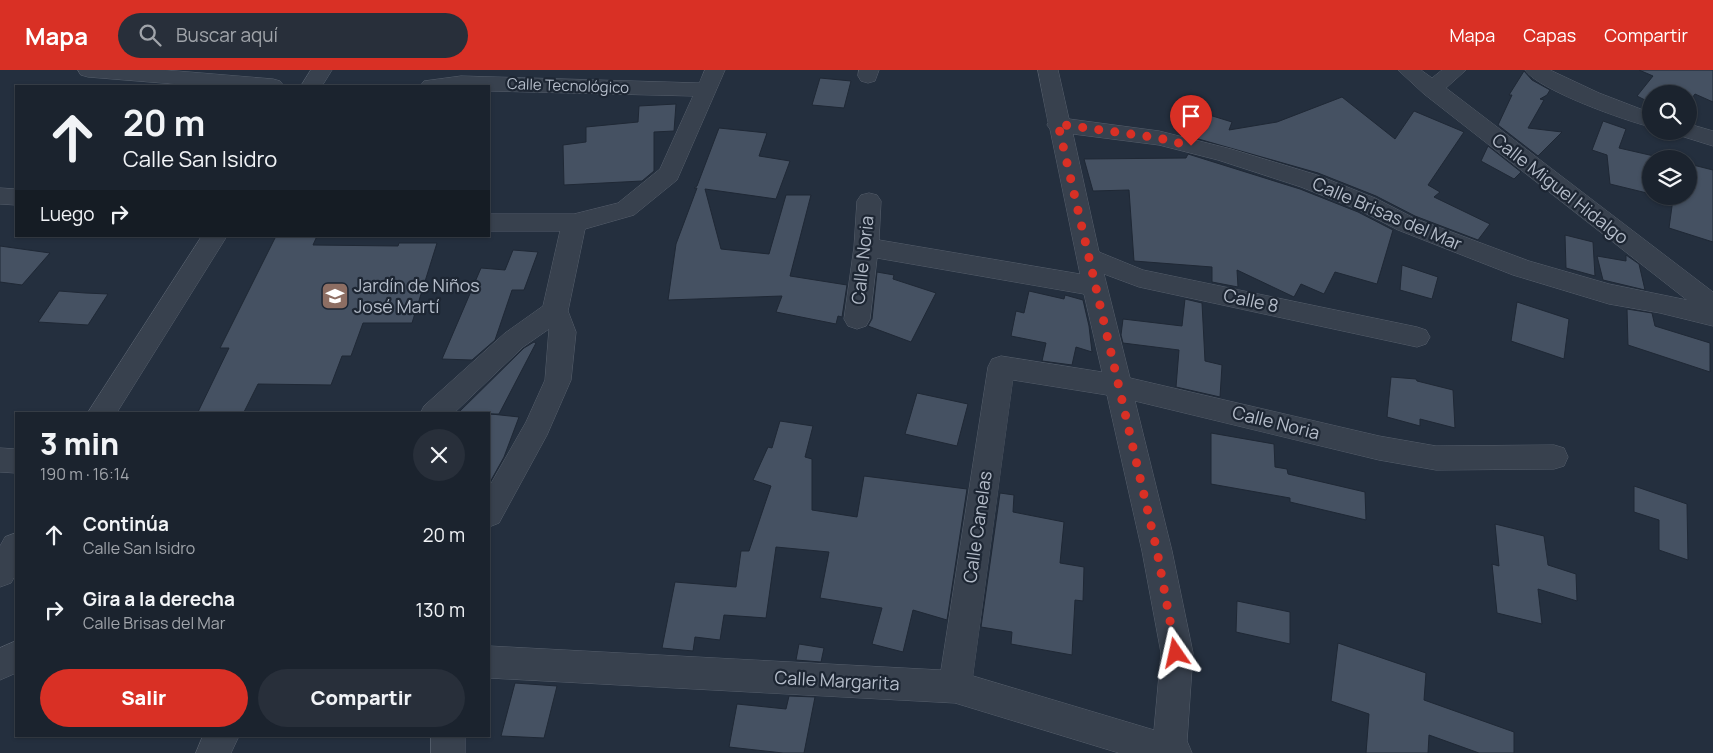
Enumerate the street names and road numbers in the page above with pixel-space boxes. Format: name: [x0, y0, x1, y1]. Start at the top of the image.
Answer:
street label: Calle Tecnológico: [507, 73, 630, 98]
street label: Calle Miguel Hidalgo: [1487, 127, 1634, 249]
street label: Calle Brisas del Mar: [1309, 171, 1466, 256]
street label: Calle Noria: [845, 214, 879, 305]
street label: Calle 8: [1221, 282, 1281, 318]
street label: Calle Noria: [1230, 400, 1322, 444]
street label: Calle Canelas: [957, 469, 997, 585]
street label: Calle Margarita: [774, 665, 900, 695]

